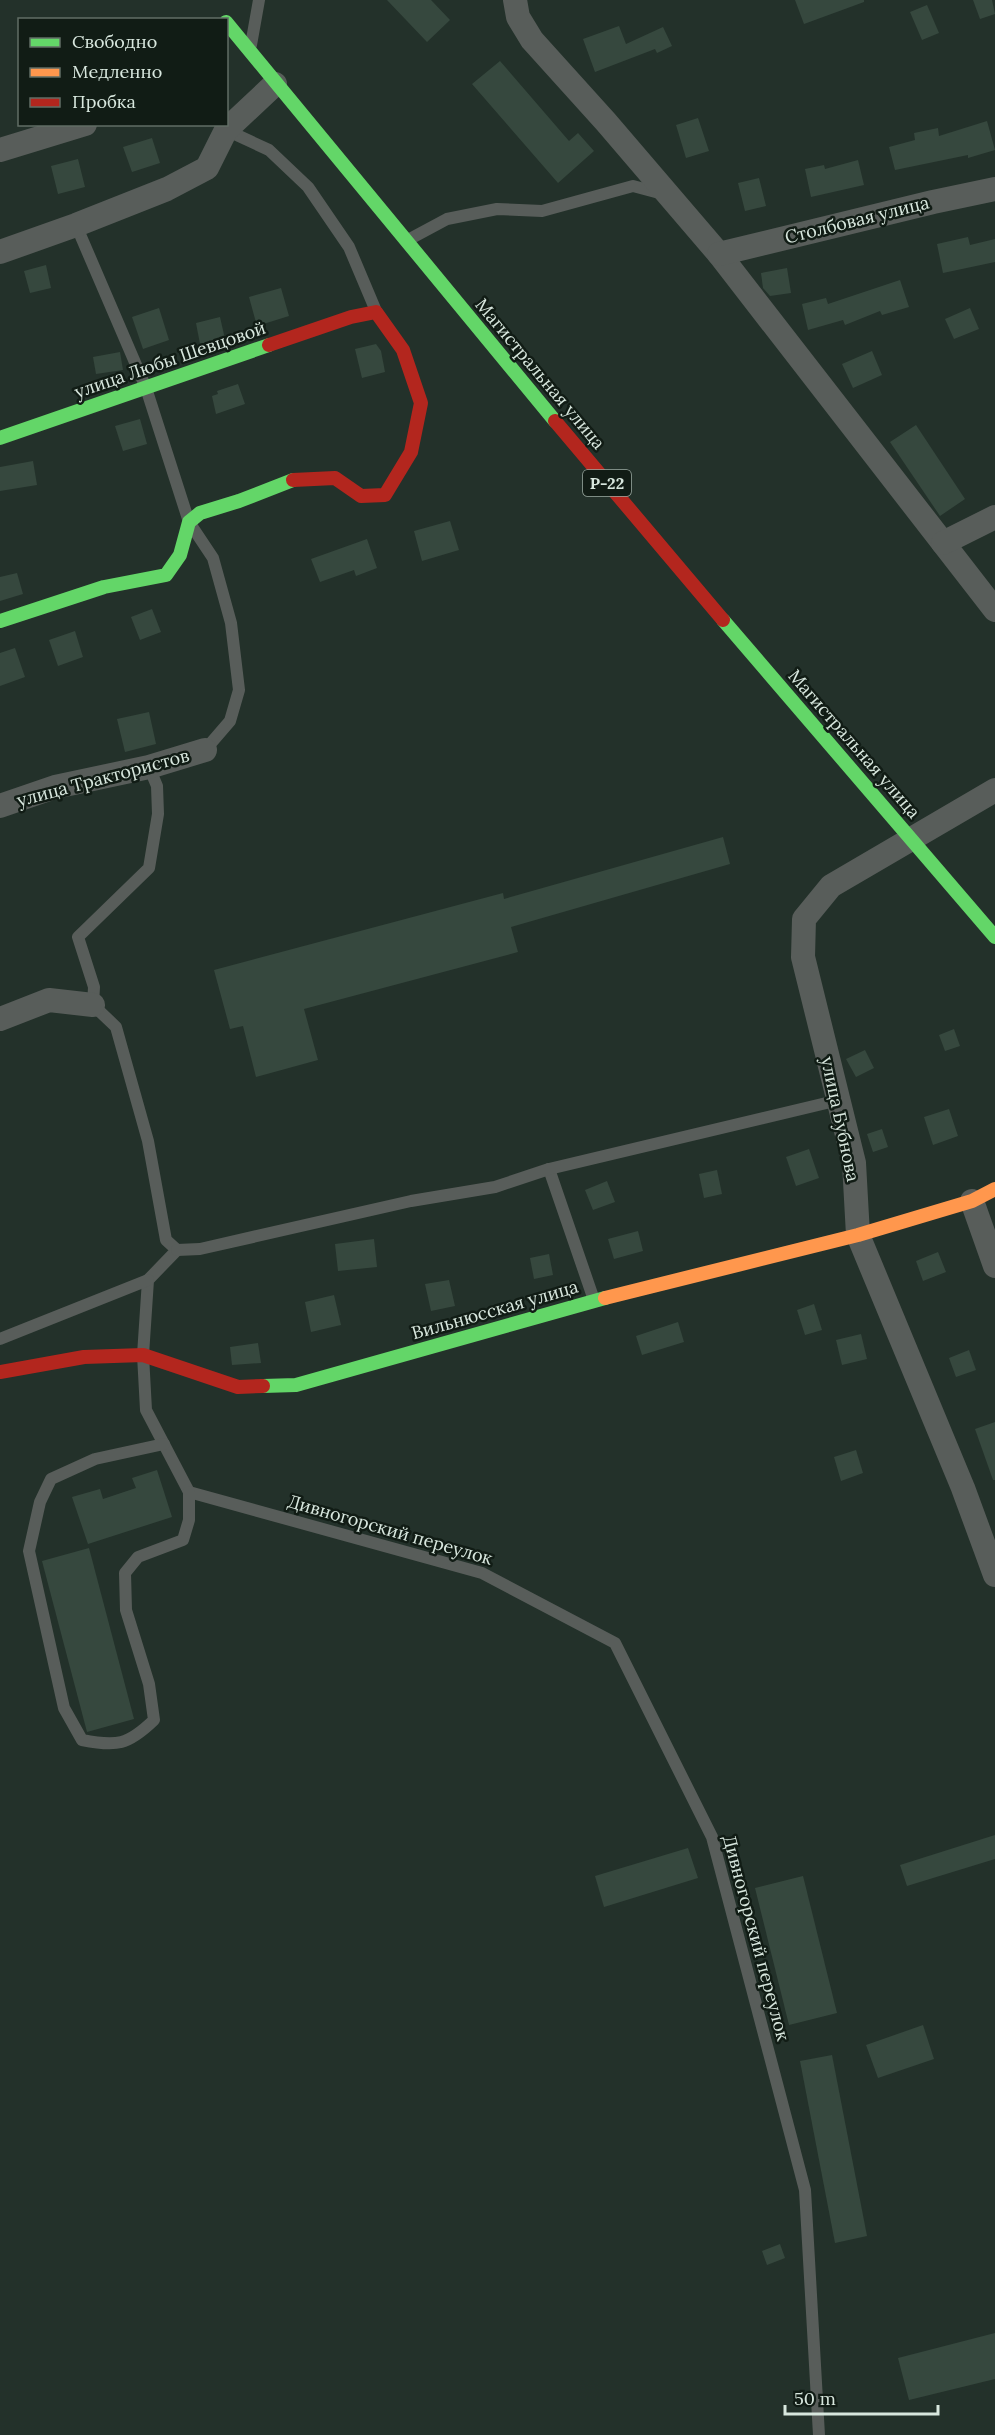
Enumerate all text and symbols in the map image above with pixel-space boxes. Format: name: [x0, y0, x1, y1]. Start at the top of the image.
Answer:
legend: [18, 18, 228, 126]
text: Свободно: [72, 30, 157, 53]
text: Медленно: [72, 60, 162, 83]
text: Пробка: [72, 90, 136, 113]
street label: Столбовая улица: [782, 190, 931, 249]
street label: Магистральная улица: [470, 293, 610, 454]
street label: улица Любы Шевцовой: [71, 316, 269, 403]
road number: Р-22: [583, 470, 631, 496]
street label: Магистральная улица: [783, 664, 925, 823]
street label: улица Трактористов: [14, 743, 192, 812]
street label: улица Бубнова: [816, 1054, 865, 1184]
street label: Вильнюсская улица: [409, 1275, 581, 1344]
street label: Дивногорский переулок: [285, 1489, 496, 1570]
street label: Дивногорский переулок: [718, 1832, 795, 2044]
scale bar: [785, 2378, 938, 2416]
text: 50 m: [794, 2387, 836, 2410]

